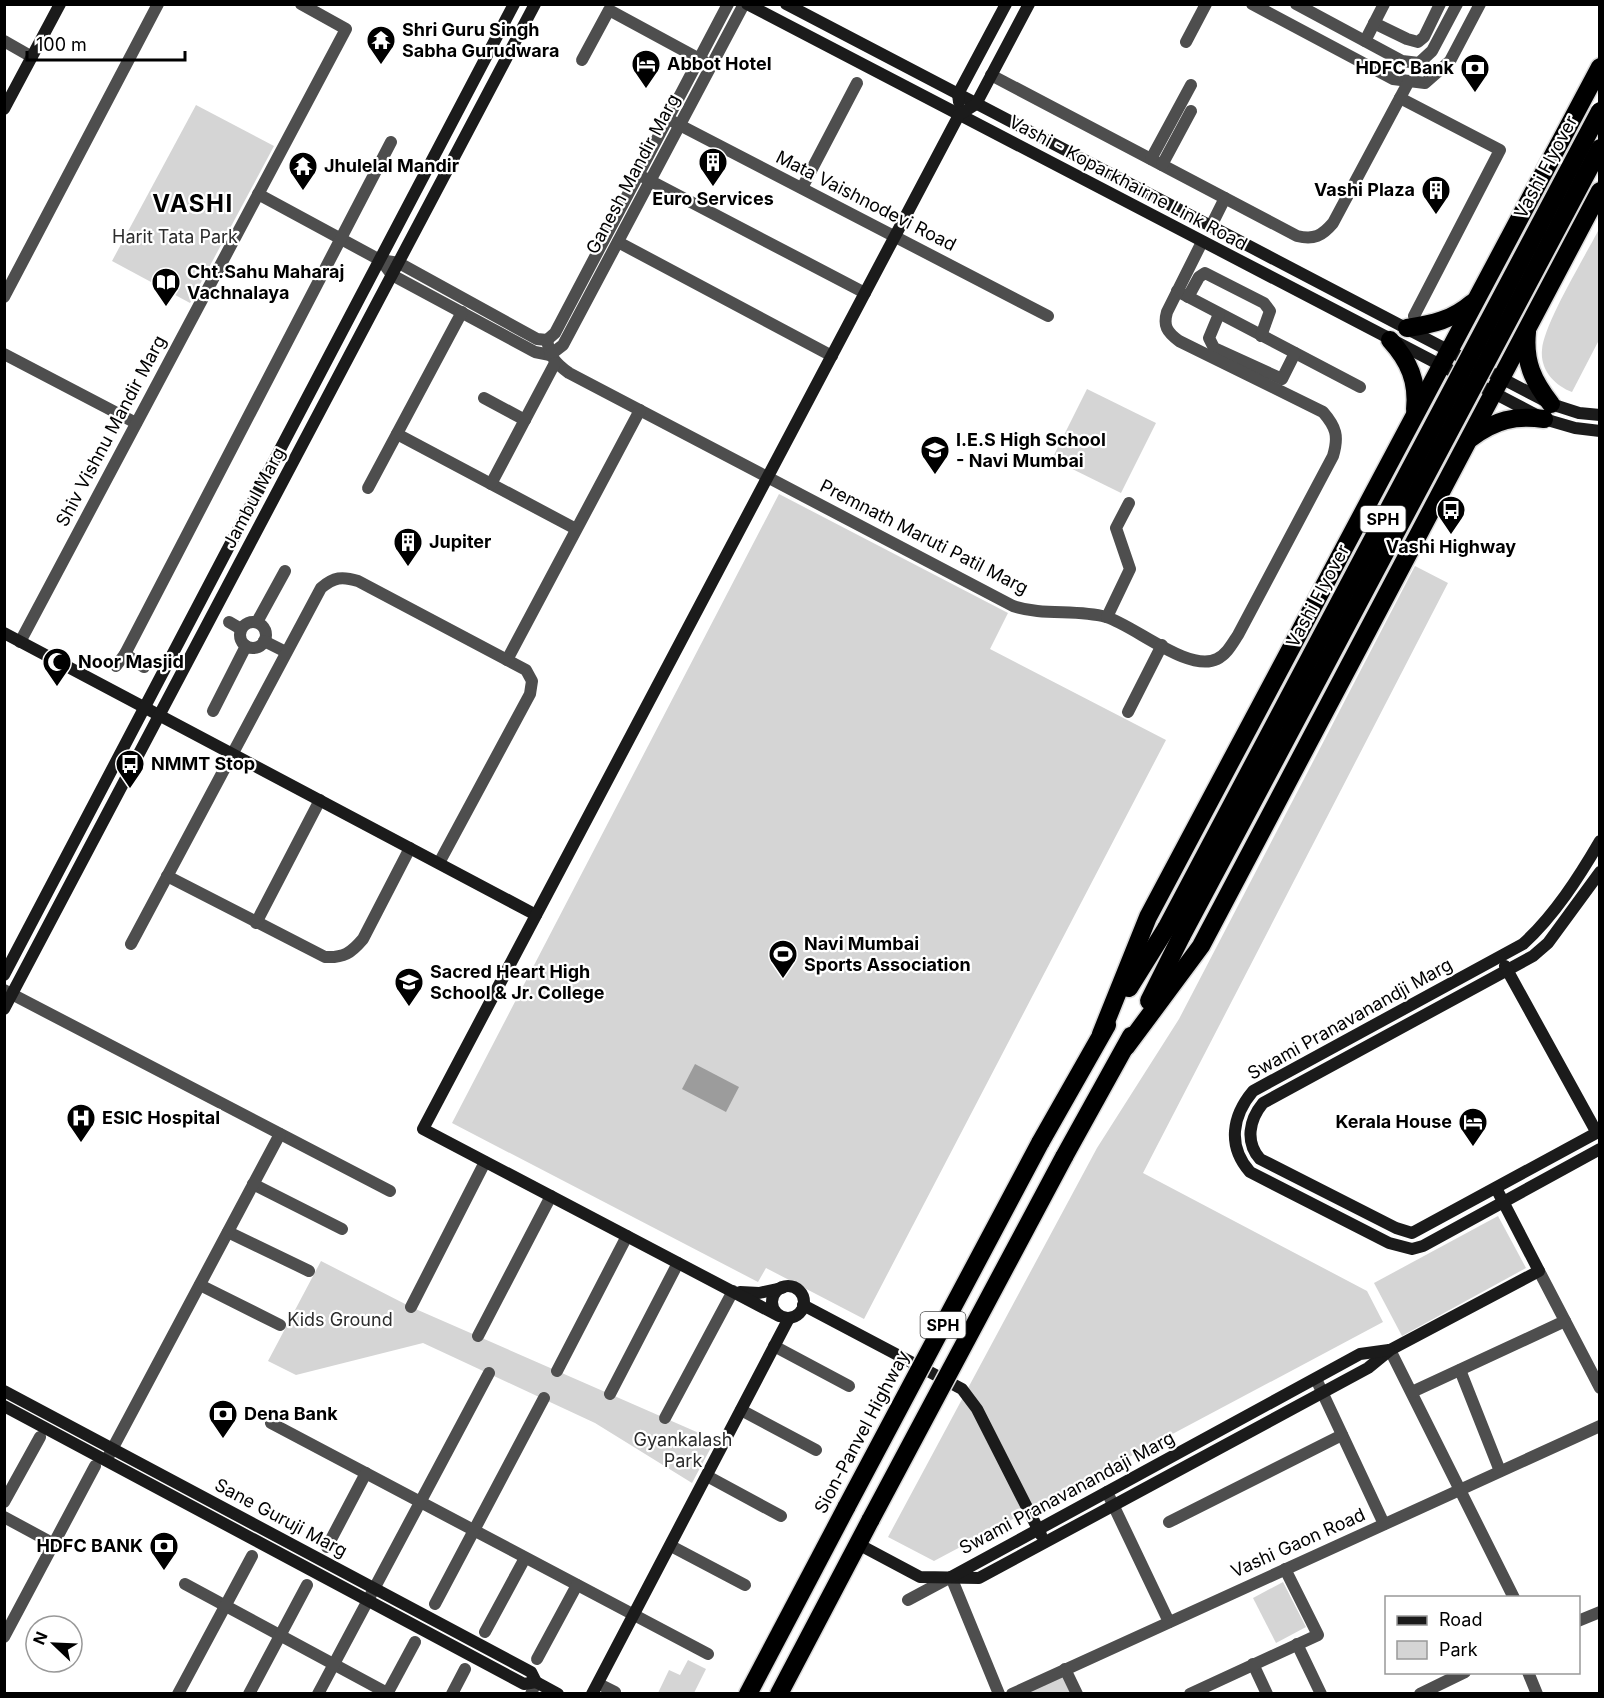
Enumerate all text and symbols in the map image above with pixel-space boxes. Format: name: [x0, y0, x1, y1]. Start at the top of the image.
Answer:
place label: Shri Guru Singh Sabha Gurudwara: [402, 19, 559, 61]
scale bar: [27, 24, 184, 62]
temple icon: Shri Guru Singh Sabha Gurudwara: [365, 24, 397, 66]
text: 100 m: [36, 34, 87, 55]
hotel icon: Abbot Hotel: [630, 48, 662, 90]
bank icon: HDFC Bank: [1459, 52, 1491, 94]
place label: Abbot Hotel: [667, 53, 772, 74]
place label: HDFC Bank: [1355, 57, 1455, 78]
street label: Ganesh Mandir Marg: [582, 90, 684, 257]
street label: Vashi - Koparkhairne Link Road: [1006, 111, 1251, 254]
street label: Vashi Flyover: [1510, 112, 1582, 222]
building icon: Euro Services: [697, 146, 729, 188]
street label: Mata Vaishnodevi Road: [773, 146, 960, 255]
temple icon: Jhulelal Mandir: [287, 150, 319, 192]
place label: Jhulelal Mandir: [324, 155, 459, 176]
building icon: Vashi Plaza: [1420, 174, 1452, 216]
place label: Vashi Plaza: [1314, 179, 1415, 200]
place label: Euro Services: [652, 188, 774, 209]
district label: VASHI: [152, 189, 234, 218]
park label: Harit Tata Park: [112, 226, 238, 247]
place label: Cht.Sahu Maharaj Vachnalaya: [187, 261, 344, 303]
library icon: Cht.Sahu Maharaj Vachnalaya: [150, 266, 182, 308]
street label: Shiv Vishnu Mandir Marg: [51, 332, 170, 530]
place label: I.E.S High School - Navi Mumbai: [956, 429, 1106, 471]
school or university icon: I.E.S High School - Navi Mumbai: [919, 434, 951, 476]
street label: Jambul Marg: [218, 444, 289, 552]
street label: Premnath Maruti Patil Marg: [817, 475, 1032, 598]
bus stop icon: Vashi Highway: [1435, 494, 1467, 536]
road number: SPH: [1360, 506, 1406, 532]
building icon: Jupiter: [392, 526, 424, 568]
place label: Jupiter: [429, 531, 491, 552]
place label: Vashi Highway: [1386, 536, 1516, 557]
street label: Vashi Flyover: [1282, 541, 1354, 651]
mosque icon: Noor Masjid: [41, 646, 73, 688]
place label: Noor Masjid: [78, 651, 184, 672]
bus stop icon: NMMT Stop: [114, 748, 146, 790]
place label: NMMT Stop: [151, 753, 255, 774]
place label: Navi Mumbai Sports Association: [804, 933, 971, 975]
sports icon: Navi Mumbai Sports Association: [767, 938, 799, 980]
street label: Swami Pranavanandji Marg: [1244, 953, 1456, 1084]
place label: Sacred Heart High School & Jr. College: [430, 961, 605, 1003]
school or university icon: Sacred Heart High School & Jr. College: [393, 966, 425, 1008]
hospital icon: ESIC Hospital: [65, 1102, 97, 1144]
hotel icon: Kerala House: [1457, 1106, 1489, 1148]
place label: ESIC Hospital: [102, 1107, 220, 1128]
place label: Kerala House: [1335, 1111, 1452, 1132]
park label: Kids Ground: [287, 1309, 393, 1330]
road number: SPH: [920, 1312, 966, 1338]
street label: Sion-Panvel Highway: [810, 1347, 913, 1517]
bank icon: Dena Bank: [207, 1398, 239, 1440]
place label: Dena Bank: [244, 1403, 338, 1424]
street label: Swami Pranavanandaji Marg: [956, 1427, 1178, 1558]
park label: Gyankalash Park: [634, 1429, 732, 1471]
street label: Sane Guruji Marg: [211, 1474, 351, 1561]
street label: Vashi Gaon Road: [1227, 1504, 1368, 1582]
bank icon: HDFC BANK: [148, 1530, 180, 1572]
place label: HDFC BANK: [36, 1535, 143, 1556]
legend: [1385, 1596, 1580, 1674]
text: Road: [1439, 1609, 1482, 1630]
north arrow: [24, 1614, 84, 1674]
text: N: [29, 1629, 52, 1648]
text: Park: [1439, 1639, 1478, 1660]

